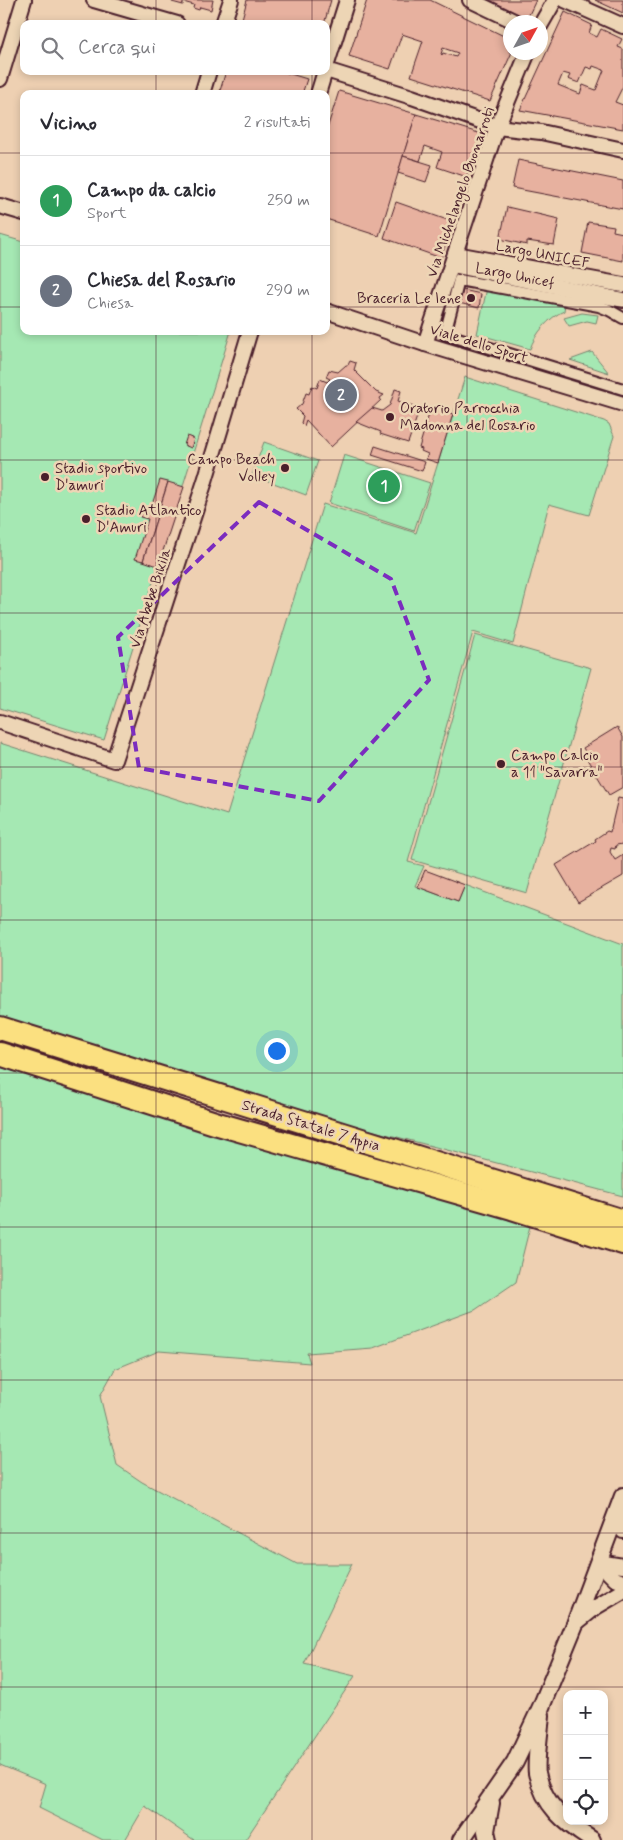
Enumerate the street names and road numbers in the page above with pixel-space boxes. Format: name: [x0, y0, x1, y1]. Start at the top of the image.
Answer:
street label: Via Michelangelo Buonarroti: [422, 104, 501, 280]
street label: Largo UNICEF: [494, 236, 592, 275]
street label: Largo Unicef: [473, 259, 556, 294]
street label: Viale dello Sport: [427, 320, 530, 368]
street label: Via Abebe Bikila: [125, 545, 177, 651]
street label: Strada Statale 7 Appia: [239, 1095, 382, 1157]

